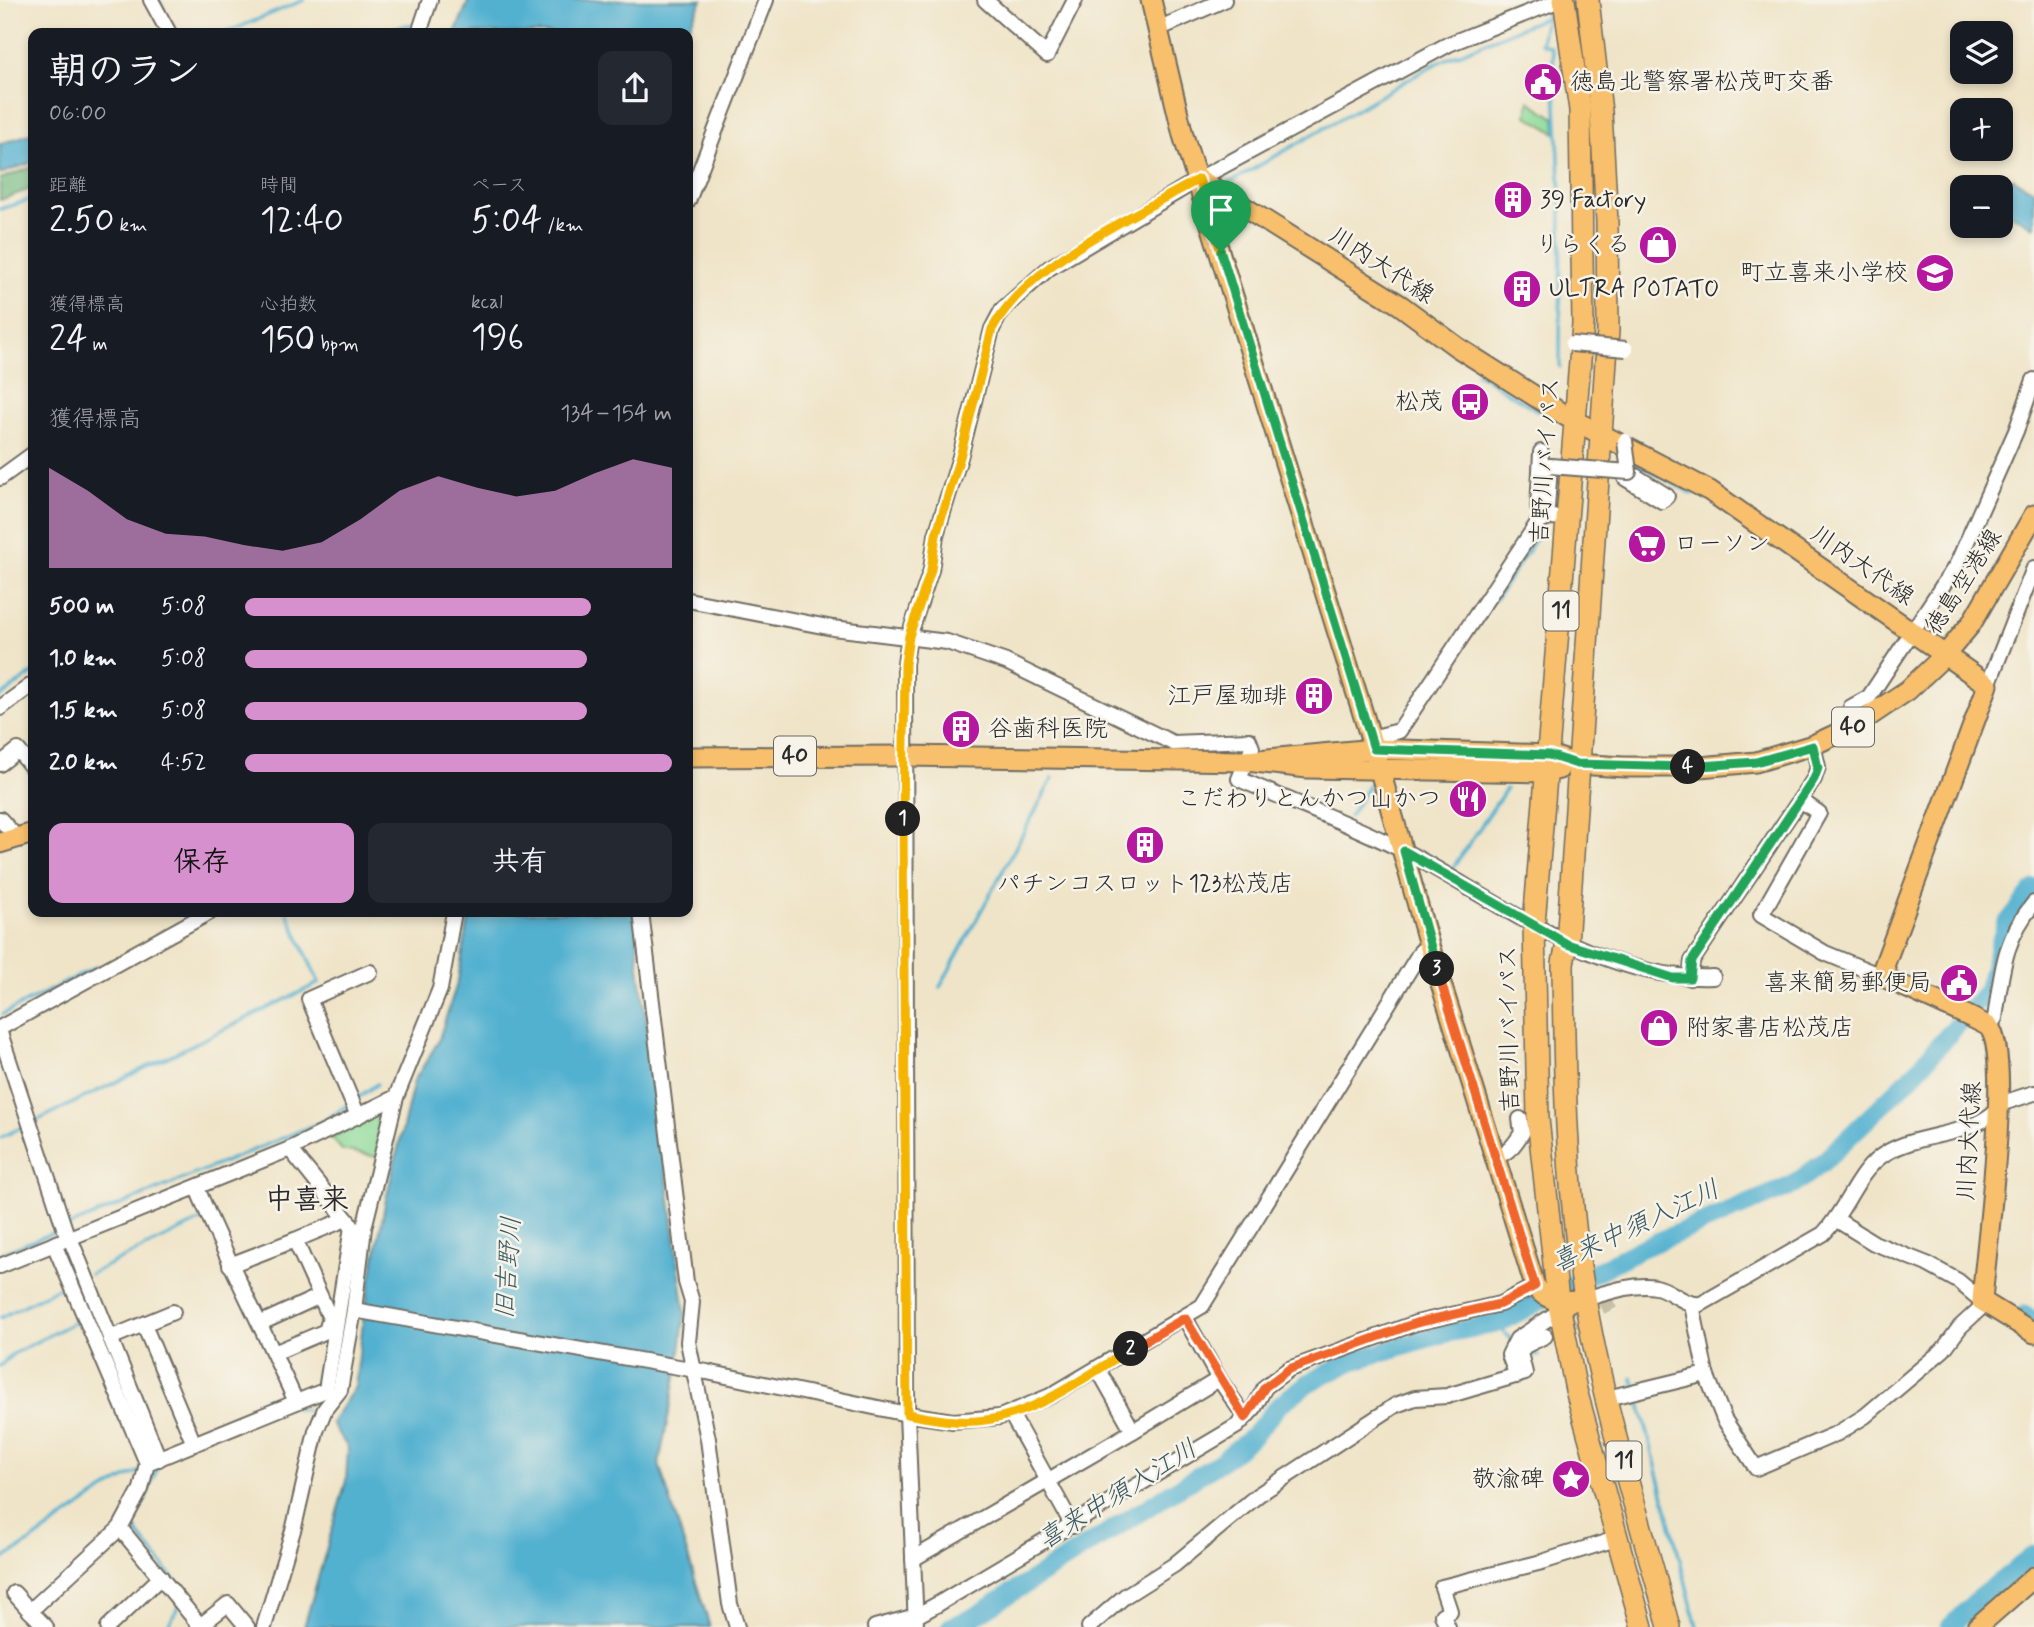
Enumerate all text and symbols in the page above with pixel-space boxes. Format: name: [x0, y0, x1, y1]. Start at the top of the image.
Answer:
map controls: [1950, 21, 2013, 238]
button: layers: [1950, 21, 2013, 84]
text: 朝のラン: [49, 48, 201, 97]
button: share: [598, 51, 672, 125]
public building icon: 徳島北警察署松茂町交番: [1522, 61, 1564, 103]
place label: 徳島北警察署松茂町交番: [1570, 67, 1834, 98]
button: +: [1950, 98, 2013, 161]
text: 06:00: [49, 99, 107, 129]
text: 距離: [49, 173, 87, 198]
text: 時間: [260, 173, 298, 198]
text: ペース: [471, 173, 527, 198]
button: −: [1950, 175, 2013, 238]
building icon: 39 Factory: [1492, 179, 1534, 221]
pin: [1191, 180, 1251, 252]
place label: 39 Factory: [1540, 185, 1646, 216]
icon: arrive: [1202, 191, 1240, 229]
text: 2.50: [49, 198, 114, 244]
text: 12:40: [260, 198, 344, 244]
text: 5:04: [471, 198, 542, 244]
text: km: [114, 213, 147, 238]
text: /km: [542, 213, 583, 238]
street label: 川内大代線: [1322, 220, 1440, 312]
shop icon: りらくる: [1637, 224, 1679, 266]
place label: りらくる: [1535, 230, 1631, 261]
school or university icon: 町立喜来小学校: [1914, 252, 1956, 294]
place label: 町立喜来小学校: [1740, 258, 1908, 289]
building icon: ULTRA POTATO: [1501, 268, 1543, 310]
place label: ULTRA POTATO: [1549, 274, 1719, 305]
text: kcal: [471, 290, 503, 315]
text: 獲得標高: [49, 292, 125, 317]
text: 心拍数: [260, 292, 317, 317]
text: 196: [471, 315, 524, 361]
text: 24: [49, 317, 87, 363]
text: 150: [260, 317, 315, 363]
text: m: [87, 332, 108, 357]
text: bpm: [315, 332, 359, 357]
street label: 吉野川バイパス: [1525, 376, 1567, 546]
bus stop icon: 松茂: [1449, 381, 1491, 423]
place label: 松茂: [1395, 387, 1443, 418]
text: 134–154 m: [560, 399, 672, 429]
text: 獲得標高: [49, 405, 141, 435]
street label: 川内大代線: [1804, 519, 1920, 613]
supermarket icon: ローソン: [1626, 523, 1668, 565]
street label: 徳島空港線: [1918, 523, 2010, 641]
place label: ローソン: [1674, 529, 1770, 560]
text: 500 m: [49, 592, 114, 622]
text: 5:08: [161, 592, 206, 622]
road number: 11: [1544, 592, 1578, 631]
text: 1.0 km: [49, 644, 117, 674]
text: 5:08: [161, 644, 206, 674]
building icon: 江戸屋珈琲: [1293, 675, 1335, 717]
place label: 江戸屋珈琲: [1167, 681, 1287, 712]
text: 1.5 km: [49, 696, 118, 726]
text: 5:08: [161, 696, 206, 726]
building icon: 谷歯科医院: [940, 708, 982, 750]
road number: 40: [1832, 708, 1874, 747]
place label: 谷歯科医院: [988, 714, 1108, 745]
road number: 40: [774, 736, 816, 776]
text: 2.0 km: [49, 748, 118, 778]
text: 4:52: [161, 748, 206, 778]
pin: 4: [1670, 750, 1706, 784]
text: 4: [1682, 754, 1693, 779]
restaurant icon: こだわりとんかつ山かつ: [1447, 778, 1489, 820]
place label: こだわりとんかつ山かつ: [1177, 784, 1441, 815]
pin: 1: [886, 802, 920, 836]
text: 1: [898, 806, 907, 831]
button: 保存: [49, 823, 354, 903]
button: 共有: [368, 823, 672, 903]
building icon: パチンコスロット123松茂店: [1124, 824, 1166, 866]
place label: パチンコスロット123松茂店: [996, 869, 1294, 900]
street label: 吉野川バイパス: [1493, 945, 1527, 1113]
pin: 3: [1420, 951, 1454, 986]
text: 3: [1432, 956, 1441, 981]
public building icon: 喜来簡易郵便局: [1938, 962, 1980, 1004]
place label: 喜来簡易郵便局: [1764, 968, 1932, 999]
shop icon: 附家書店松茂店: [1638, 1007, 1680, 1049]
place label: 附家書店松茂店: [1686, 1013, 1854, 1044]
street label: 川内大代線: [1951, 1080, 1989, 1202]
water label: 喜来中須入江川: [1546, 1173, 1726, 1281]
district label: 中喜来: [265, 1182, 349, 1219]
water label: 旧吉野川: [488, 1215, 530, 1321]
pin: 2: [1114, 1332, 1148, 1366]
text: 2: [1126, 1336, 1135, 1361]
water label: 喜来中須入江川: [1032, 1432, 1204, 1558]
road number: 11: [1606, 1442, 1642, 1480]
place icon: 敬渝碑: [1550, 1458, 1592, 1500]
place label: 敬渝碑: [1472, 1464, 1544, 1495]

